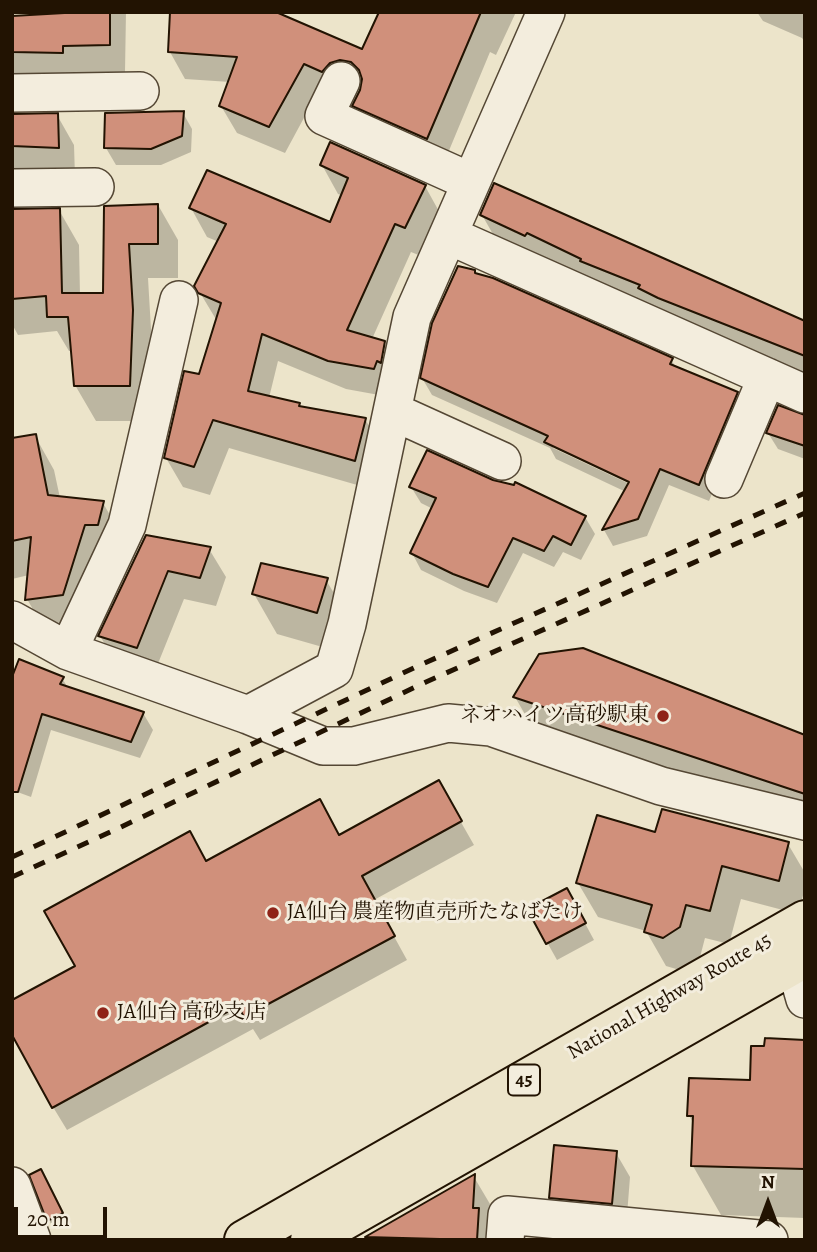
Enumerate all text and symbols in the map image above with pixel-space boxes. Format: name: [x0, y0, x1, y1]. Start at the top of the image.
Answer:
place label: ネオハイツ高砂駅東: [460, 703, 649, 729]
marker: ネオハイツ高砂駅東: [655, 708, 671, 724]
place label: JA仙台 農産物直売所たなばたけ: [287, 900, 583, 926]
marker: JA仙台 農産物直売所たなばたけ: [265, 905, 281, 921]
street label: National Highway Route 45: [563, 928, 777, 1066]
place label: JA仙台 高砂支店: [117, 1000, 266, 1026]
marker: JA仙台 高砂支店: [95, 1005, 111, 1021]
road number: 45: [508, 1064, 540, 1096]
north arrow: [733, 1168, 803, 1238]
text: N: [761, 1169, 775, 1195]
scale bar: [18, 1192, 110, 1236]
text: 20 m: [27, 1205, 70, 1233]

